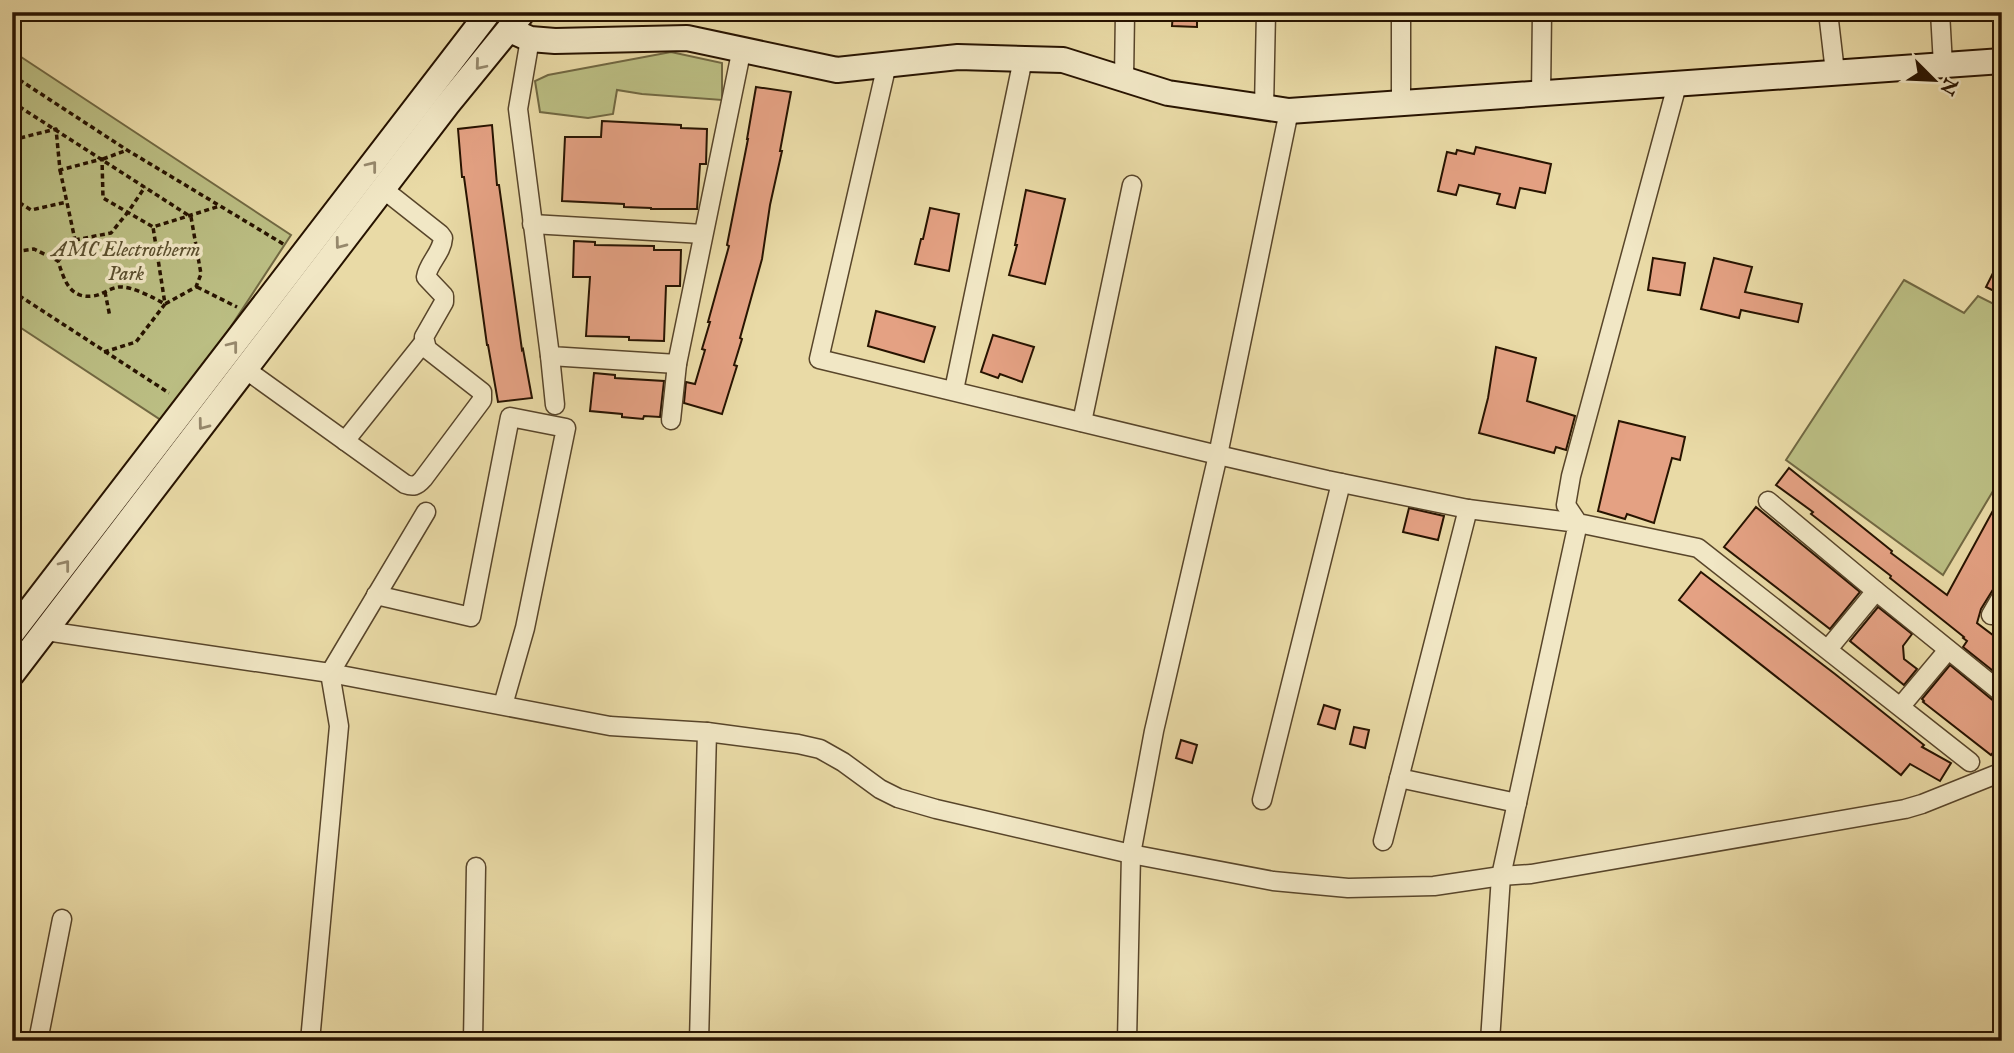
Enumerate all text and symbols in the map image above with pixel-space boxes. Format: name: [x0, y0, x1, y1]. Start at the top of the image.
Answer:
north arrow: [1898, 46, 1968, 116]
one-way arrow: [476, 57, 488, 70]
text: N: [1933, 73, 1962, 99]
one-way arrow: [364, 161, 377, 174]
park label: AMC Electrotherm Park: [50, 237, 200, 288]
one-way arrow: [336, 237, 349, 249]
one-way arrow: [225, 342, 238, 354]
one-way arrow: [198, 418, 211, 430]
one-way arrow: [56, 561, 69, 573]

